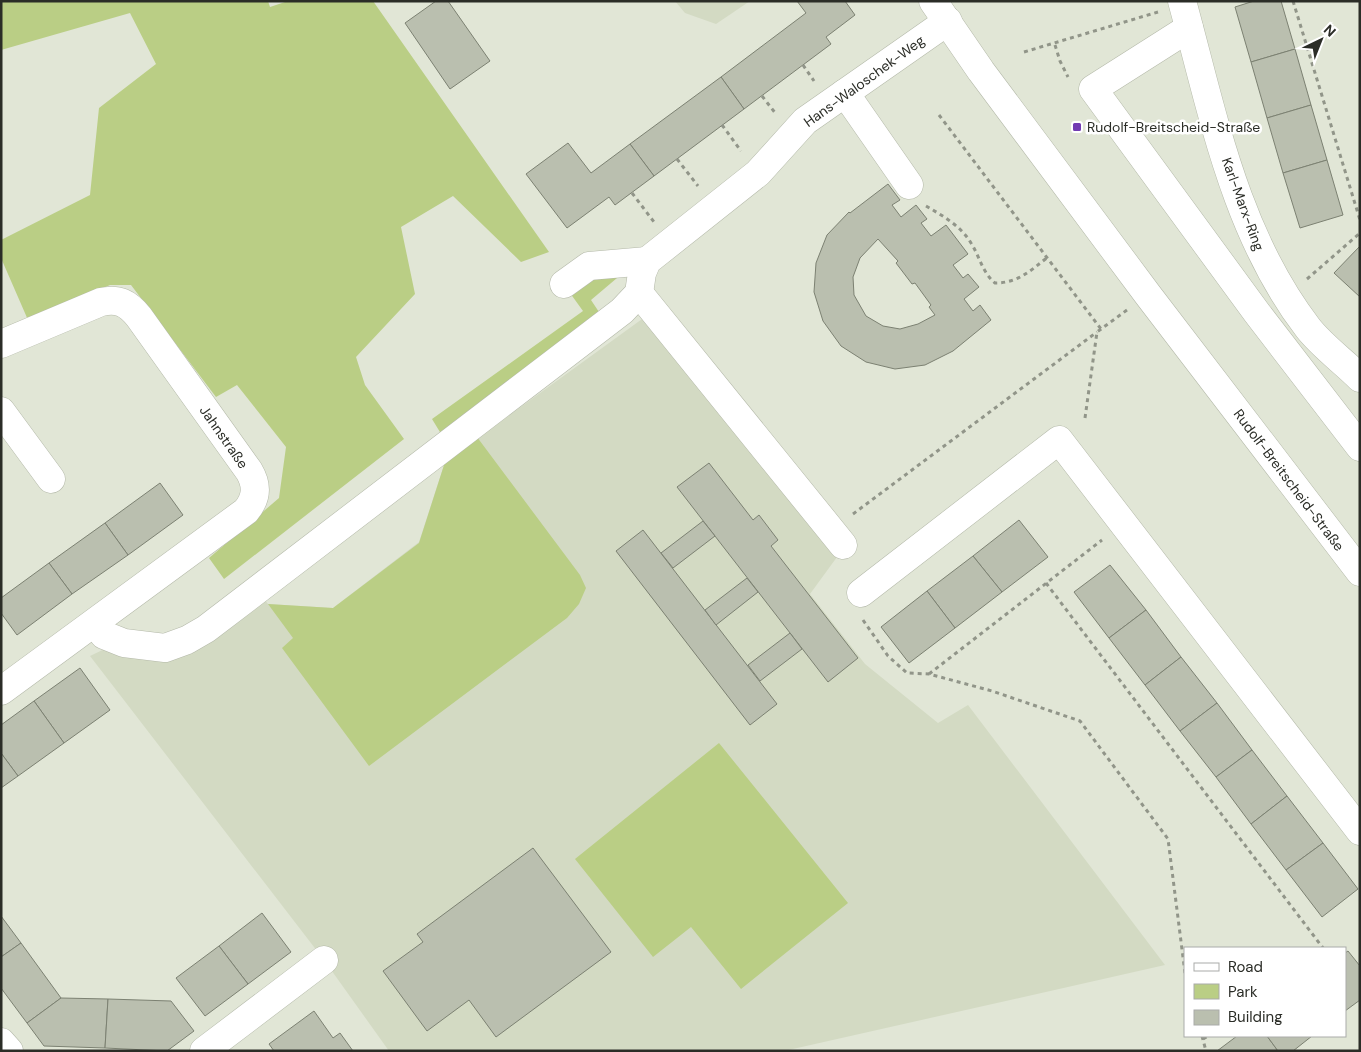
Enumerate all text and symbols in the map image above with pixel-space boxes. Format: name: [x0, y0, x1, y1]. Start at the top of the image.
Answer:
north arrow: [1296, 15, 1346, 65]
text: N: [1320, 20, 1340, 41]
street label: Hans-Waloschek-Weg: [800, 31, 928, 131]
place label: Rudolf-Breitscheid-Straße: [1087, 118, 1260, 136]
marker: Rudolf-Breitscheid-Straße: [1071, 121, 1083, 133]
street label: Karl-Marx-Ring: [1218, 155, 1268, 253]
street label: Jahnstraße: [196, 402, 252, 472]
street label: Rudolf-Breitscheid-Straße: [1230, 405, 1348, 555]
legend: [1184, 947, 1346, 1037]
text: Road: [1228, 957, 1263, 977]
text: Park: [1228, 982, 1258, 1002]
text: Building: [1228, 1007, 1283, 1027]

